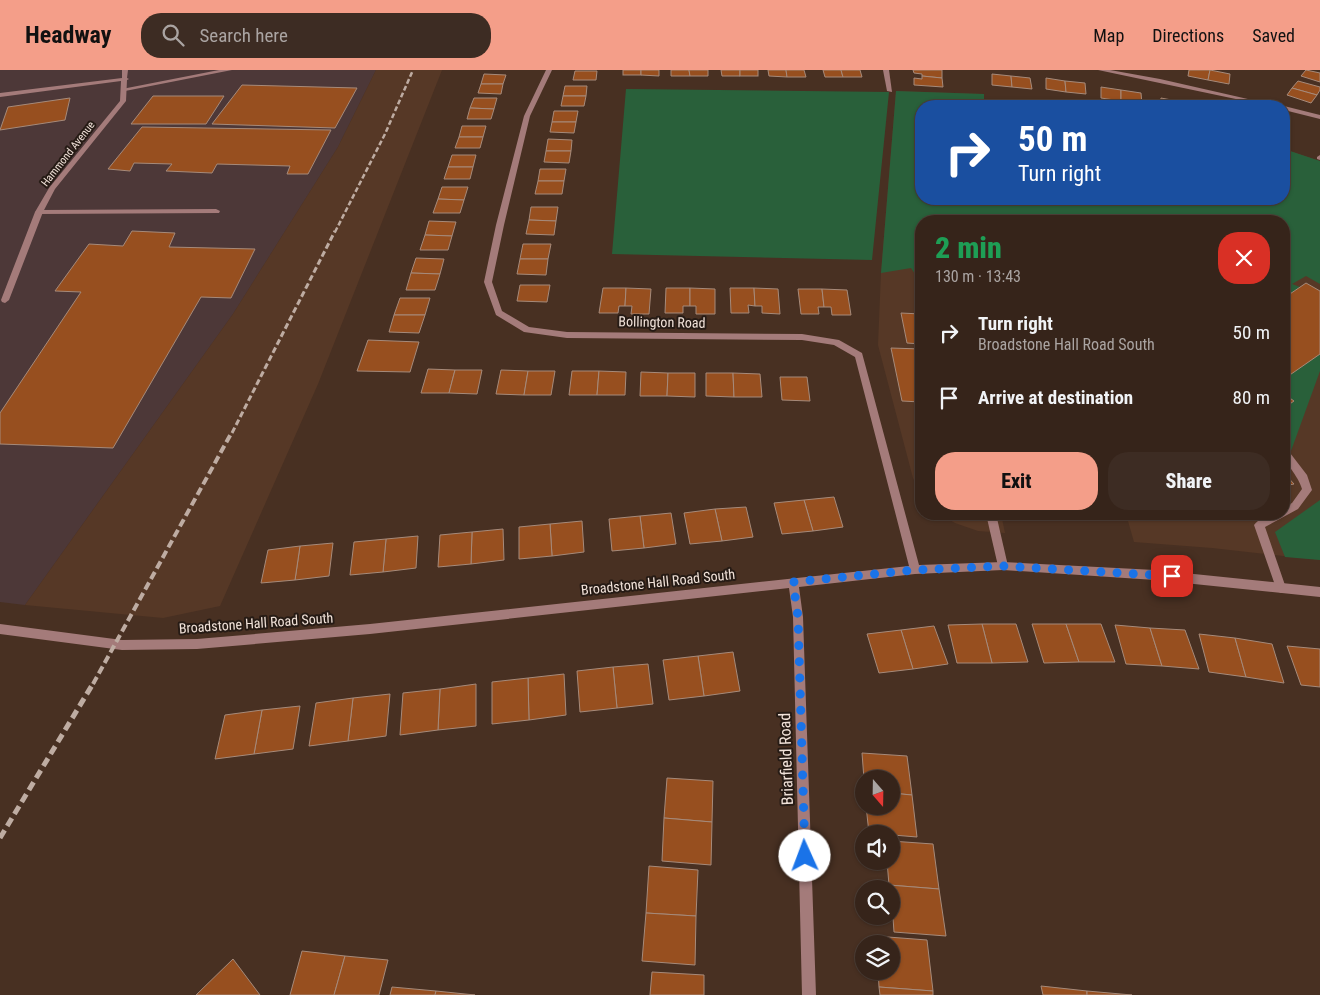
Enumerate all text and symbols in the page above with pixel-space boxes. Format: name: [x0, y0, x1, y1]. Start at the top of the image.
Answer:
search box: [141, 13, 491, 58]
text: Headway: [25, 21, 111, 49]
icon: search: [159, 21, 187, 49]
text: Search here: [199, 24, 288, 47]
text: Map: [1093, 25, 1124, 46]
text: Directions: [1152, 25, 1224, 46]
text: Saved: [1252, 25, 1295, 46]
street label: Hammond Avenue: [39, 119, 97, 189]
text: 50 m: [1018, 119, 1087, 160]
icon: right: [935, 120, 1000, 185]
text: Turn right: [1018, 161, 1101, 186]
text: 2 min: [935, 230, 1002, 265]
button: close: [1218, 232, 1270, 284]
text: 130 m · 13:43: [935, 267, 1021, 286]
text: Turn right: [978, 312, 1053, 335]
street label: Bollington Road: [618, 313, 706, 331]
icon: right: [935, 319, 963, 347]
text: 50 m: [1233, 321, 1270, 344]
text: Broadstone Hall Road South: [978, 335, 1155, 354]
icon: arrive: [935, 384, 963, 412]
text: Arrive at destination: [978, 386, 1133, 409]
text: 80 m: [1233, 386, 1270, 409]
button: Exit: [935, 452, 1098, 510]
button: Share: [1108, 452, 1270, 510]
pin: [1151, 555, 1193, 597]
icon: arrive: [1158, 562, 1186, 590]
street label: Broadstone Hall Road South: [580, 566, 736, 598]
street label: Broadstone Hall Road South: [178, 610, 334, 636]
street label: Briarfield Road: [775, 712, 797, 806]
north arrow: [855, 770, 900, 815]
map controls: [855, 770, 900, 980]
button: sound: [855, 825, 900, 870]
position arrow: [778, 829, 830, 881]
button: search: [855, 880, 900, 925]
button: layers: [855, 935, 900, 980]

